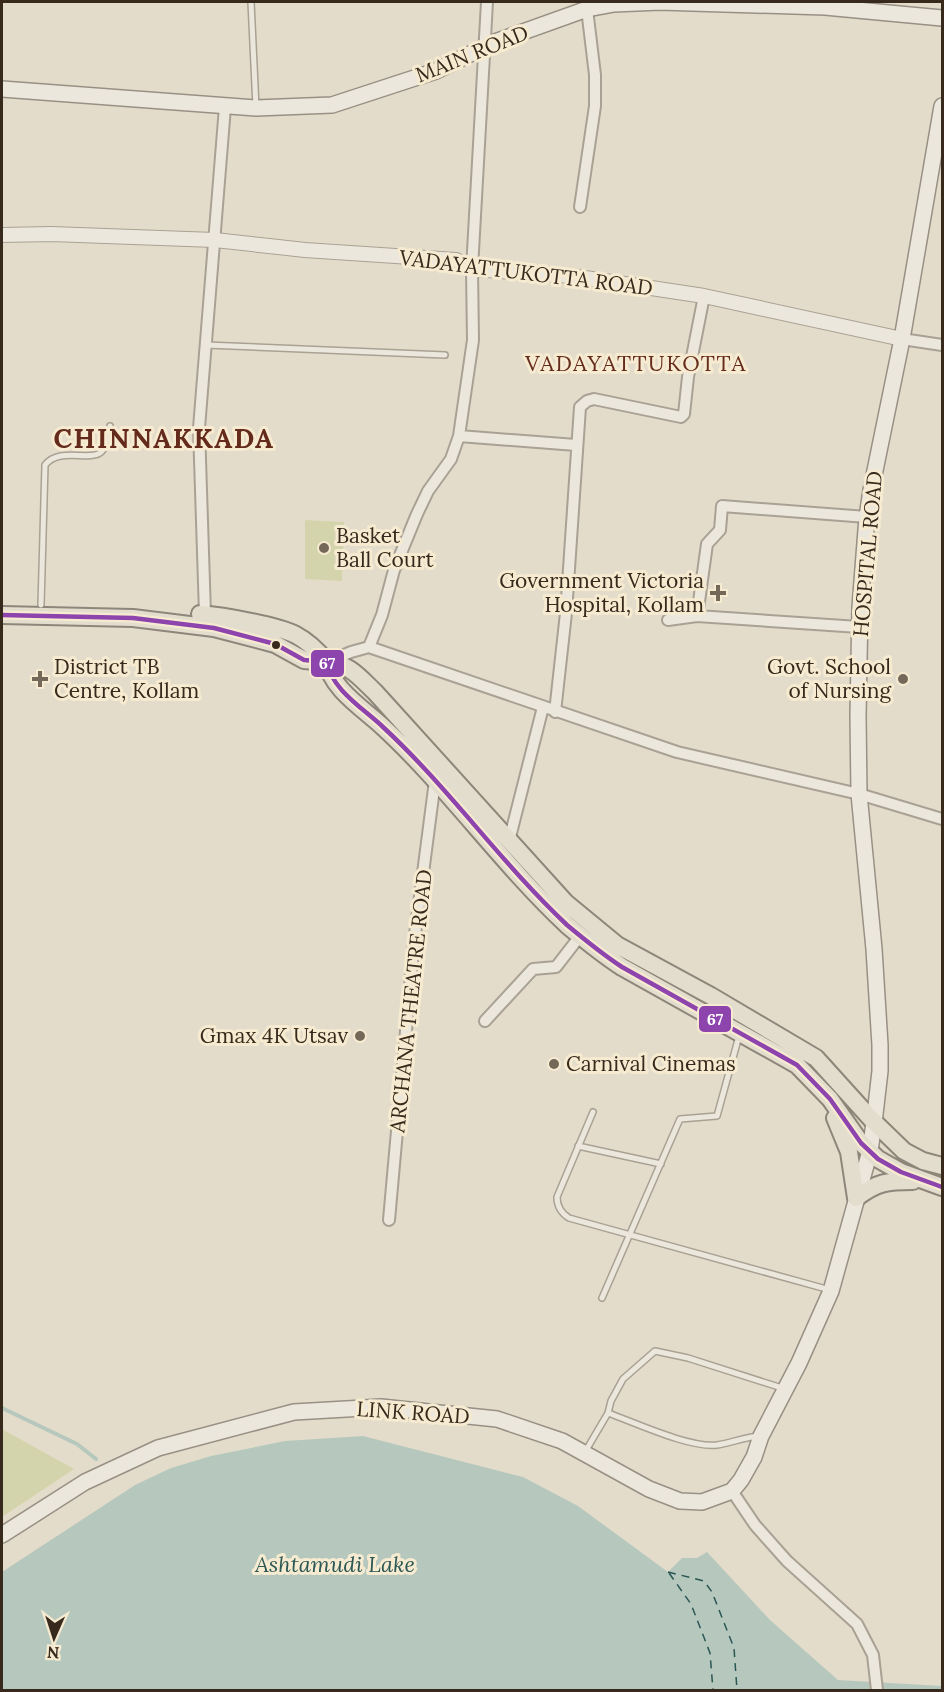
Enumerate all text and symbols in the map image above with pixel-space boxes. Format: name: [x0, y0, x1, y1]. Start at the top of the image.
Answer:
street label: MAIN ROAD: [411, 19, 532, 88]
street label: VADAYATTUKOTTA ROAD: [397, 243, 654, 301]
district label: VADAYATTUKOTTA: [524, 349, 747, 377]
district label: CHINNAKKADA: [54, 421, 274, 455]
street label: HOSPITAL ROAD: [847, 470, 888, 638]
place label: Basket Ball Court: [336, 522, 435, 573]
marker: Basket Ball Court: [317, 541, 331, 555]
place label: Government Victoria Hospital, Kollam: [499, 567, 704, 618]
marker: Government Victoria Hospital, Kollam: [709, 584, 727, 602]
unlabelled marker: [270, 639, 282, 651]
line badge: 67: [310, 649, 345, 678]
place label: District TB Centre, Kollam: [54, 653, 199, 704]
text: 67: [319, 653, 336, 673]
place label: Govt. School of Nursing: [767, 653, 891, 704]
marker: District TB Centre, Kollam: [31, 670, 49, 688]
marker: Govt. School of Nursing: [896, 672, 910, 686]
street label: ARCHANA THEATRE ROAD: [383, 868, 438, 1135]
line badge: 67: [698, 1005, 732, 1033]
text: 67: [707, 1009, 724, 1029]
place label: Gmax 4K Utsav: [200, 1022, 348, 1049]
marker: Gmax 4K Utsav: [353, 1029, 367, 1043]
place label: Carnival Cinemas: [566, 1050, 736, 1077]
marker: Carnival Cinemas: [547, 1057, 561, 1071]
street label: LINK ROAD: [356, 1395, 471, 1430]
water label: Ashtamudi Lake: [254, 1550, 415, 1578]
north arrow: [24, 1608, 84, 1668]
text: N: [47, 1643, 60, 1663]

